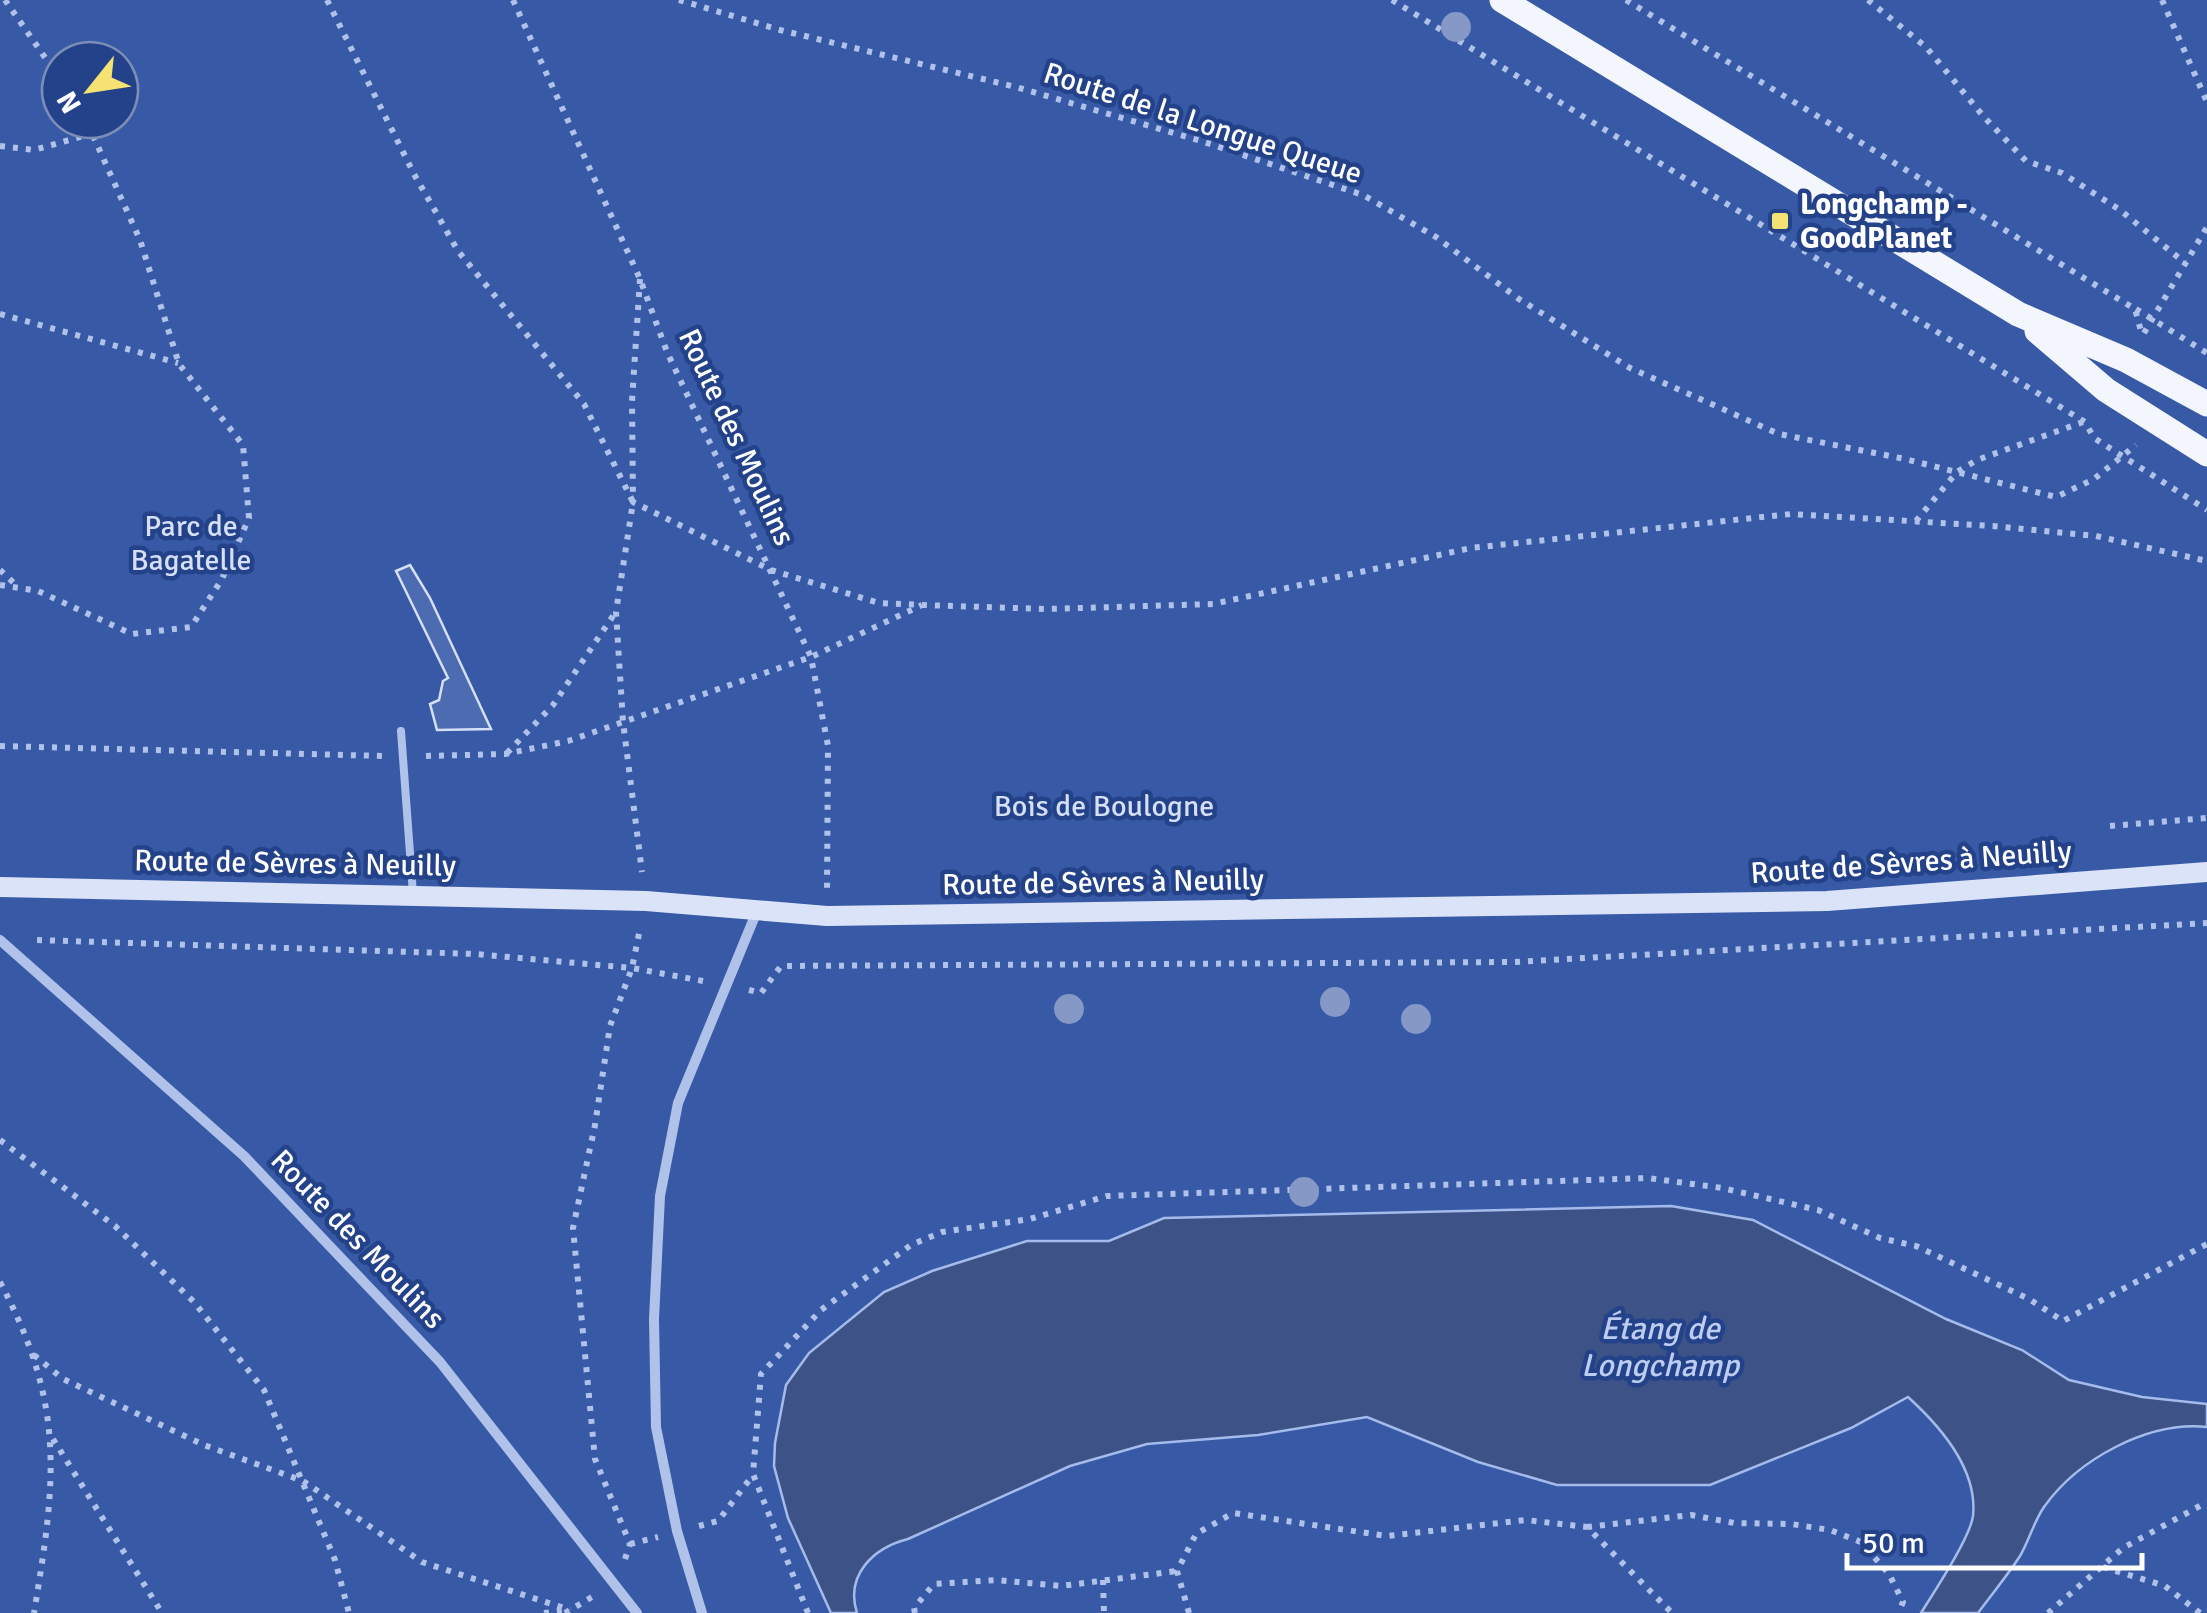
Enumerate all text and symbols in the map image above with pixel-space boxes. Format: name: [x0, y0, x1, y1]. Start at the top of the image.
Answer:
north arrow: [40, 40, 140, 140]
street label: Route de la Longue Queue: [1039, 54, 1367, 192]
text: N: [50, 85, 89, 119]
place label: Longchamp - GoodPlanet: [1800, 186, 1968, 257]
marker: Longchamp - GoodPlanet: [1769, 210, 1791, 232]
street label: Route des Moulins: [670, 323, 803, 551]
park label: Parc de Bagatelle: [130, 508, 252, 579]
park label: Bois de Boulogne: [994, 788, 1214, 825]
street label: Route de Sèvres à Neuilly: [1749, 833, 2073, 892]
street label: Route de Sèvres à Neuilly: [134, 842, 456, 885]
street label: Route de Sèvres à Neuilly: [942, 861, 1264, 904]
street label: Route des Moulins: [263, 1142, 452, 1337]
water label: Étang de Longchamp: [1581, 1309, 1741, 1385]
scale bar: [1847, 1508, 2142, 1570]
text: 50 m: [1862, 1525, 1925, 1562]

